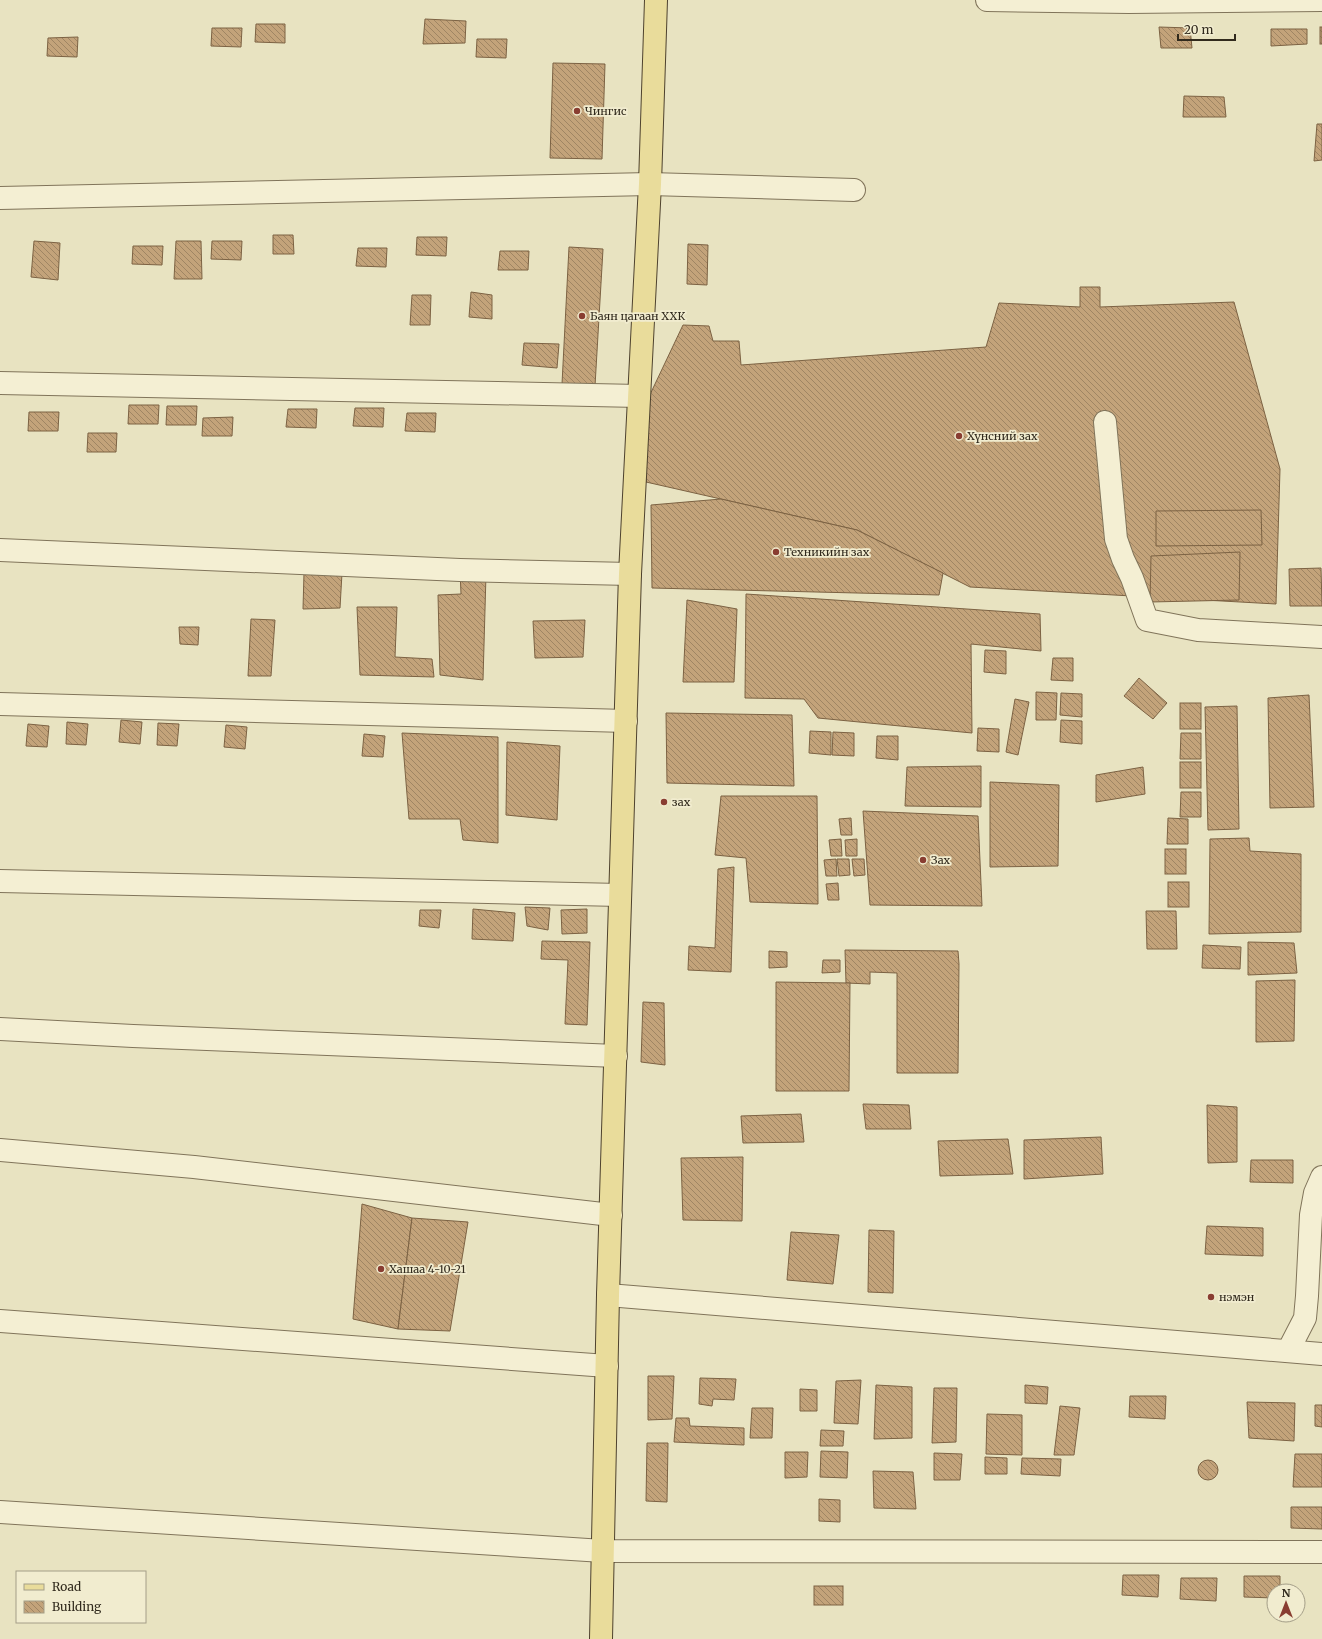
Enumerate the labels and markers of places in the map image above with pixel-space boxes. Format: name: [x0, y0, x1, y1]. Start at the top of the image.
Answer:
place label: Чингис: [585, 104, 627, 118]
marker: Чингис: [572, 106, 582, 116]
place label: Баян цагаан ХХК: [590, 309, 685, 323]
marker: Баян цагаан ХХК: [577, 311, 587, 321]
place label: Хүнсний зах: [967, 429, 1038, 443]
marker: Хүнсний зах: [954, 431, 964, 441]
place label: Техникийн зах: [784, 545, 870, 559]
marker: Техникийн зах: [771, 547, 781, 557]
place label: зах: [672, 795, 691, 809]
marker: зах: [659, 797, 669, 807]
place label: Зах: [931, 853, 951, 867]
marker: Зах: [918, 855, 928, 865]
place label: Хашаа 4-10-21: [389, 1262, 466, 1276]
marker: Хашаа 4-10-21: [376, 1264, 386, 1274]
place label: нэмэн: [1219, 1290, 1255, 1304]
marker: нэмэн: [1206, 1292, 1216, 1302]

